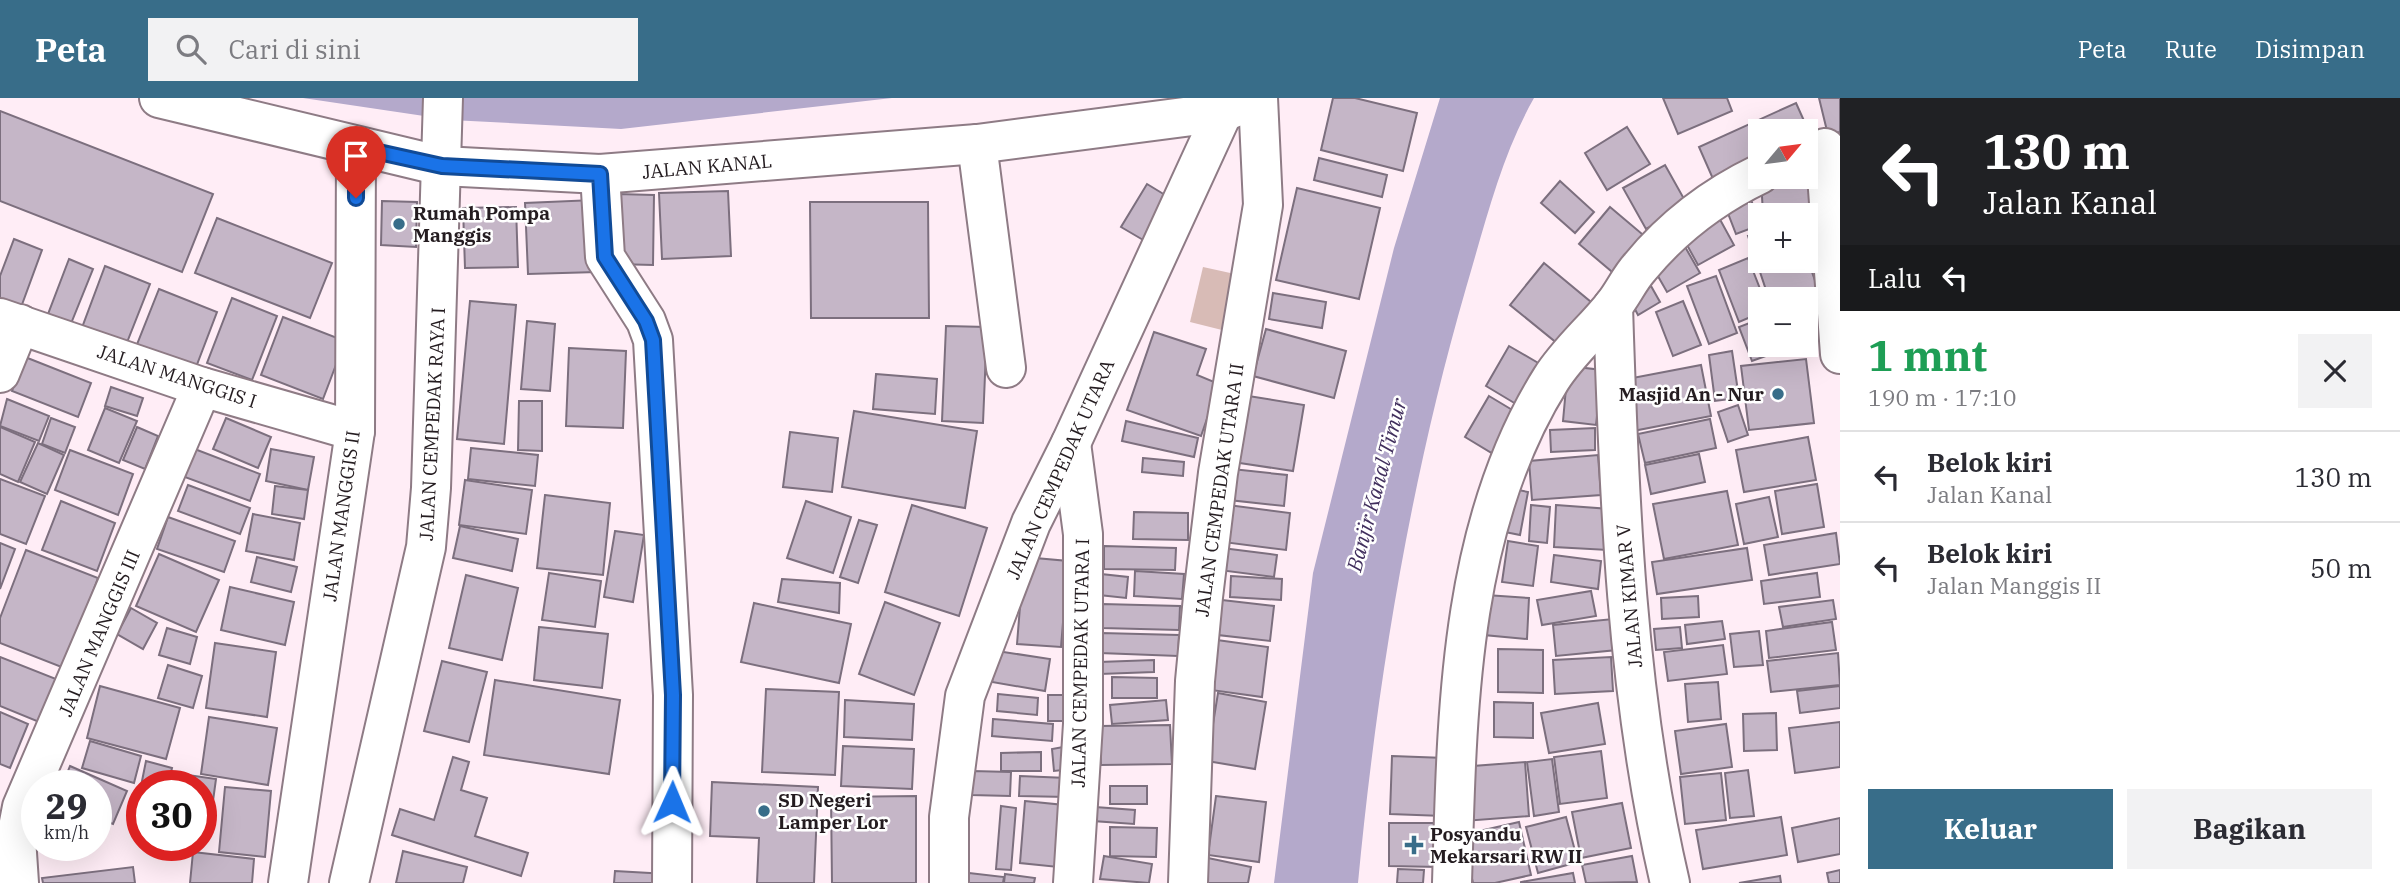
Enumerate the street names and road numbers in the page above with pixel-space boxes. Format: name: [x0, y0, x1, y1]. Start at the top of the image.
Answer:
street label: JALAN KANAL: [641, 148, 773, 184]
street label: JALAN CEMPEDAK RAYA I: [414, 307, 450, 541]
street label: JALAN MANGGIS I: [94, 339, 260, 413]
street label: JALAN CEMPEDAK UTARA: [1001, 355, 1119, 583]
street label: JALAN CEMPEDAK UTARA II: [1189, 362, 1249, 618]
street label: JALAN MANGGIS II: [317, 429, 365, 603]
street label: JALAN KIMAR V: [1611, 523, 1647, 669]
street label: JALAN CEMPEDAK UTARA I: [1066, 538, 1094, 788]
street label: JALAN MANGGIS III: [53, 546, 145, 720]

